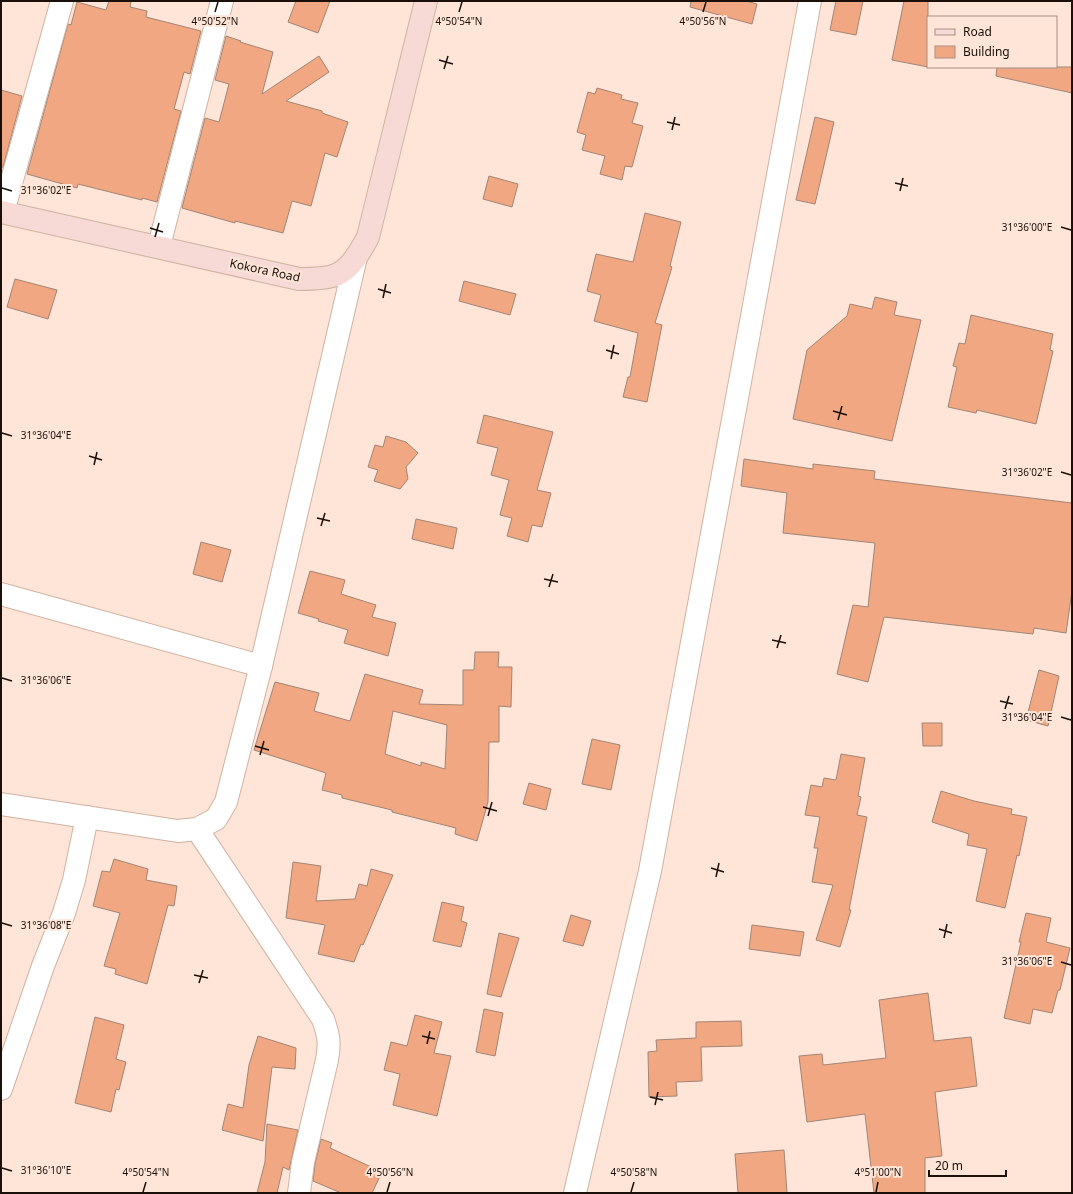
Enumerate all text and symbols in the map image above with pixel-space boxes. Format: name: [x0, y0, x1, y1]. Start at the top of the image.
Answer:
text: 4°50'52"N: [192, 14, 238, 28]
text: 4°50'54"N: [436, 14, 482, 28]
text: 4°50'56"N: [680, 14, 726, 28]
legend: [927, 16, 1057, 68]
text: Road: [963, 23, 992, 40]
text: Building: [963, 43, 1010, 60]
text: 31°36'02"E: [21, 183, 71, 197]
text: 31°36'00"E: [1002, 220, 1052, 234]
street label: Kokora Road: [228, 254, 302, 286]
text: 31°36'04"E: [21, 428, 71, 442]
text: 31°36'02"E: [1002, 465, 1052, 479]
text: 31°36'06"E: [21, 673, 71, 687]
text: 31°36'04"E: [1002, 710, 1052, 724]
text: 31°36'08"E: [21, 918, 71, 932]
text: 31°36'06"E: [1002, 954, 1052, 968]
scale bar: [929, 1152, 1006, 1178]
text: 20 m: [935, 1157, 963, 1174]
text: 31°36'10"E: [21, 1163, 71, 1177]
text: 4°50'54"N: [123, 1165, 169, 1179]
text: 4°50'56"N: [367, 1165, 413, 1179]
text: 4°50'58"N: [611, 1165, 657, 1179]
text: 4°51'00"N: [855, 1165, 901, 1179]

